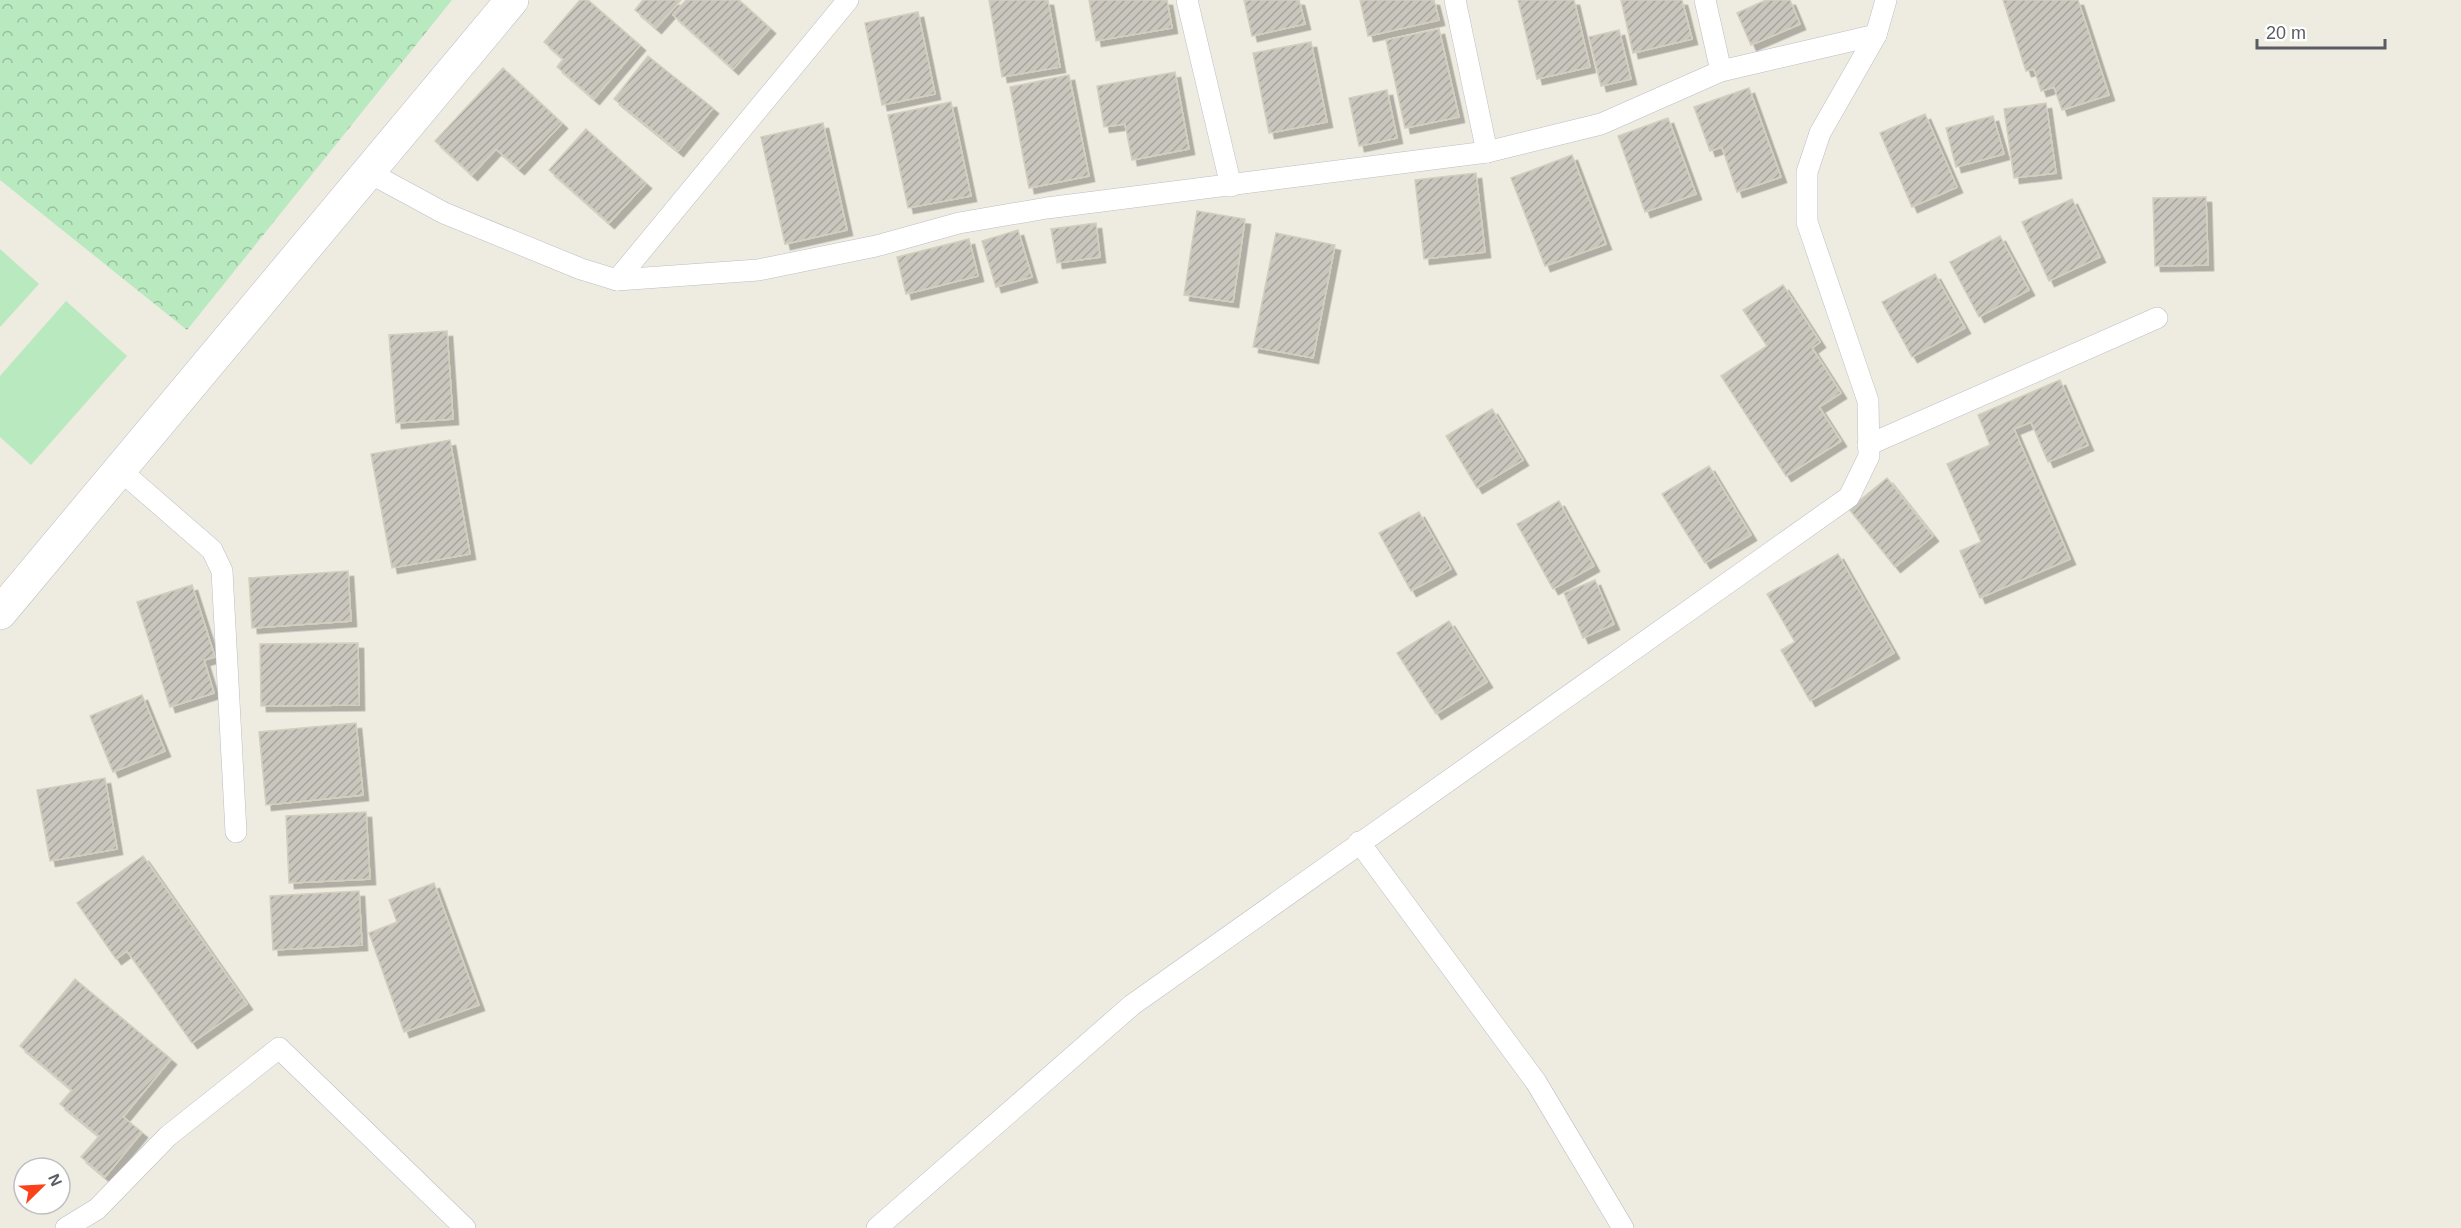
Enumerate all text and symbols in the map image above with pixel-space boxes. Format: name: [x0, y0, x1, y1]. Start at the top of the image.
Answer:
scale bar: [2257, 12, 2384, 50]
text: 20 m: [2266, 23, 2306, 43]
north arrow: [12, 1156, 72, 1216]
text: N: [45, 1171, 65, 1189]

